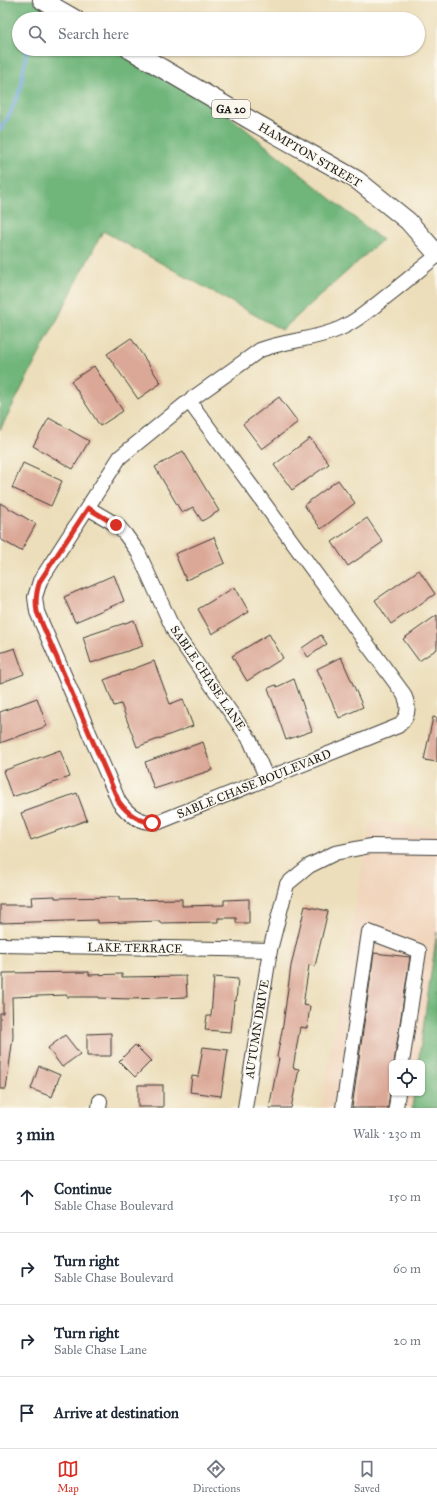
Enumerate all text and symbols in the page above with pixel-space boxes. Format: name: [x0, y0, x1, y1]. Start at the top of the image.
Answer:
search box: [12, 12, 425, 56]
icon: search: [26, 23, 48, 45]
text: Search here: [58, 25, 129, 43]
road number: GA 20: [212, 100, 250, 118]
street label: HAMPTON STREET: [256, 120, 364, 190]
route end: [107, 516, 125, 534]
street label: SABLE CHASE LANE: [168, 623, 249, 734]
street label: SABLE CHASE BOULEVARD: [175, 747, 333, 821]
route start: [143, 814, 161, 832]
street label: LAKE TERRACE: [87, 940, 183, 956]
street label: AUTUMN DRIVE: [242, 978, 272, 1080]
map controls: [389, 1060, 425, 1096]
button: locate: [389, 1060, 425, 1096]
text: 3 min: [16, 1124, 55, 1145]
text: Walk · 230 m: [353, 1126, 421, 1142]
text: Continue: [54, 1180, 112, 1198]
icon: ahead: [16, 1186, 38, 1208]
text: 150 m: [389, 1189, 421, 1205]
text: Sable Chase Boulevard: [54, 1198, 173, 1214]
text: Turn right: [54, 1252, 119, 1270]
icon: right: [16, 1258, 38, 1280]
text: 60 m: [393, 1261, 421, 1277]
text: Sable Chase Boulevard: [54, 1270, 173, 1286]
text: Turn right: [54, 1324, 119, 1342]
icon: right: [16, 1330, 38, 1352]
text: 20 m: [393, 1333, 421, 1349]
text: Sable Chase Lane: [54, 1342, 147, 1358]
icon: arrive: [16, 1402, 38, 1424]
text: Arrive at destination: [54, 1404, 179, 1422]
tab: Map: [57, 1458, 79, 1495]
tab: Directions: [193, 1458, 240, 1495]
tab: Saved: [354, 1458, 380, 1495]

